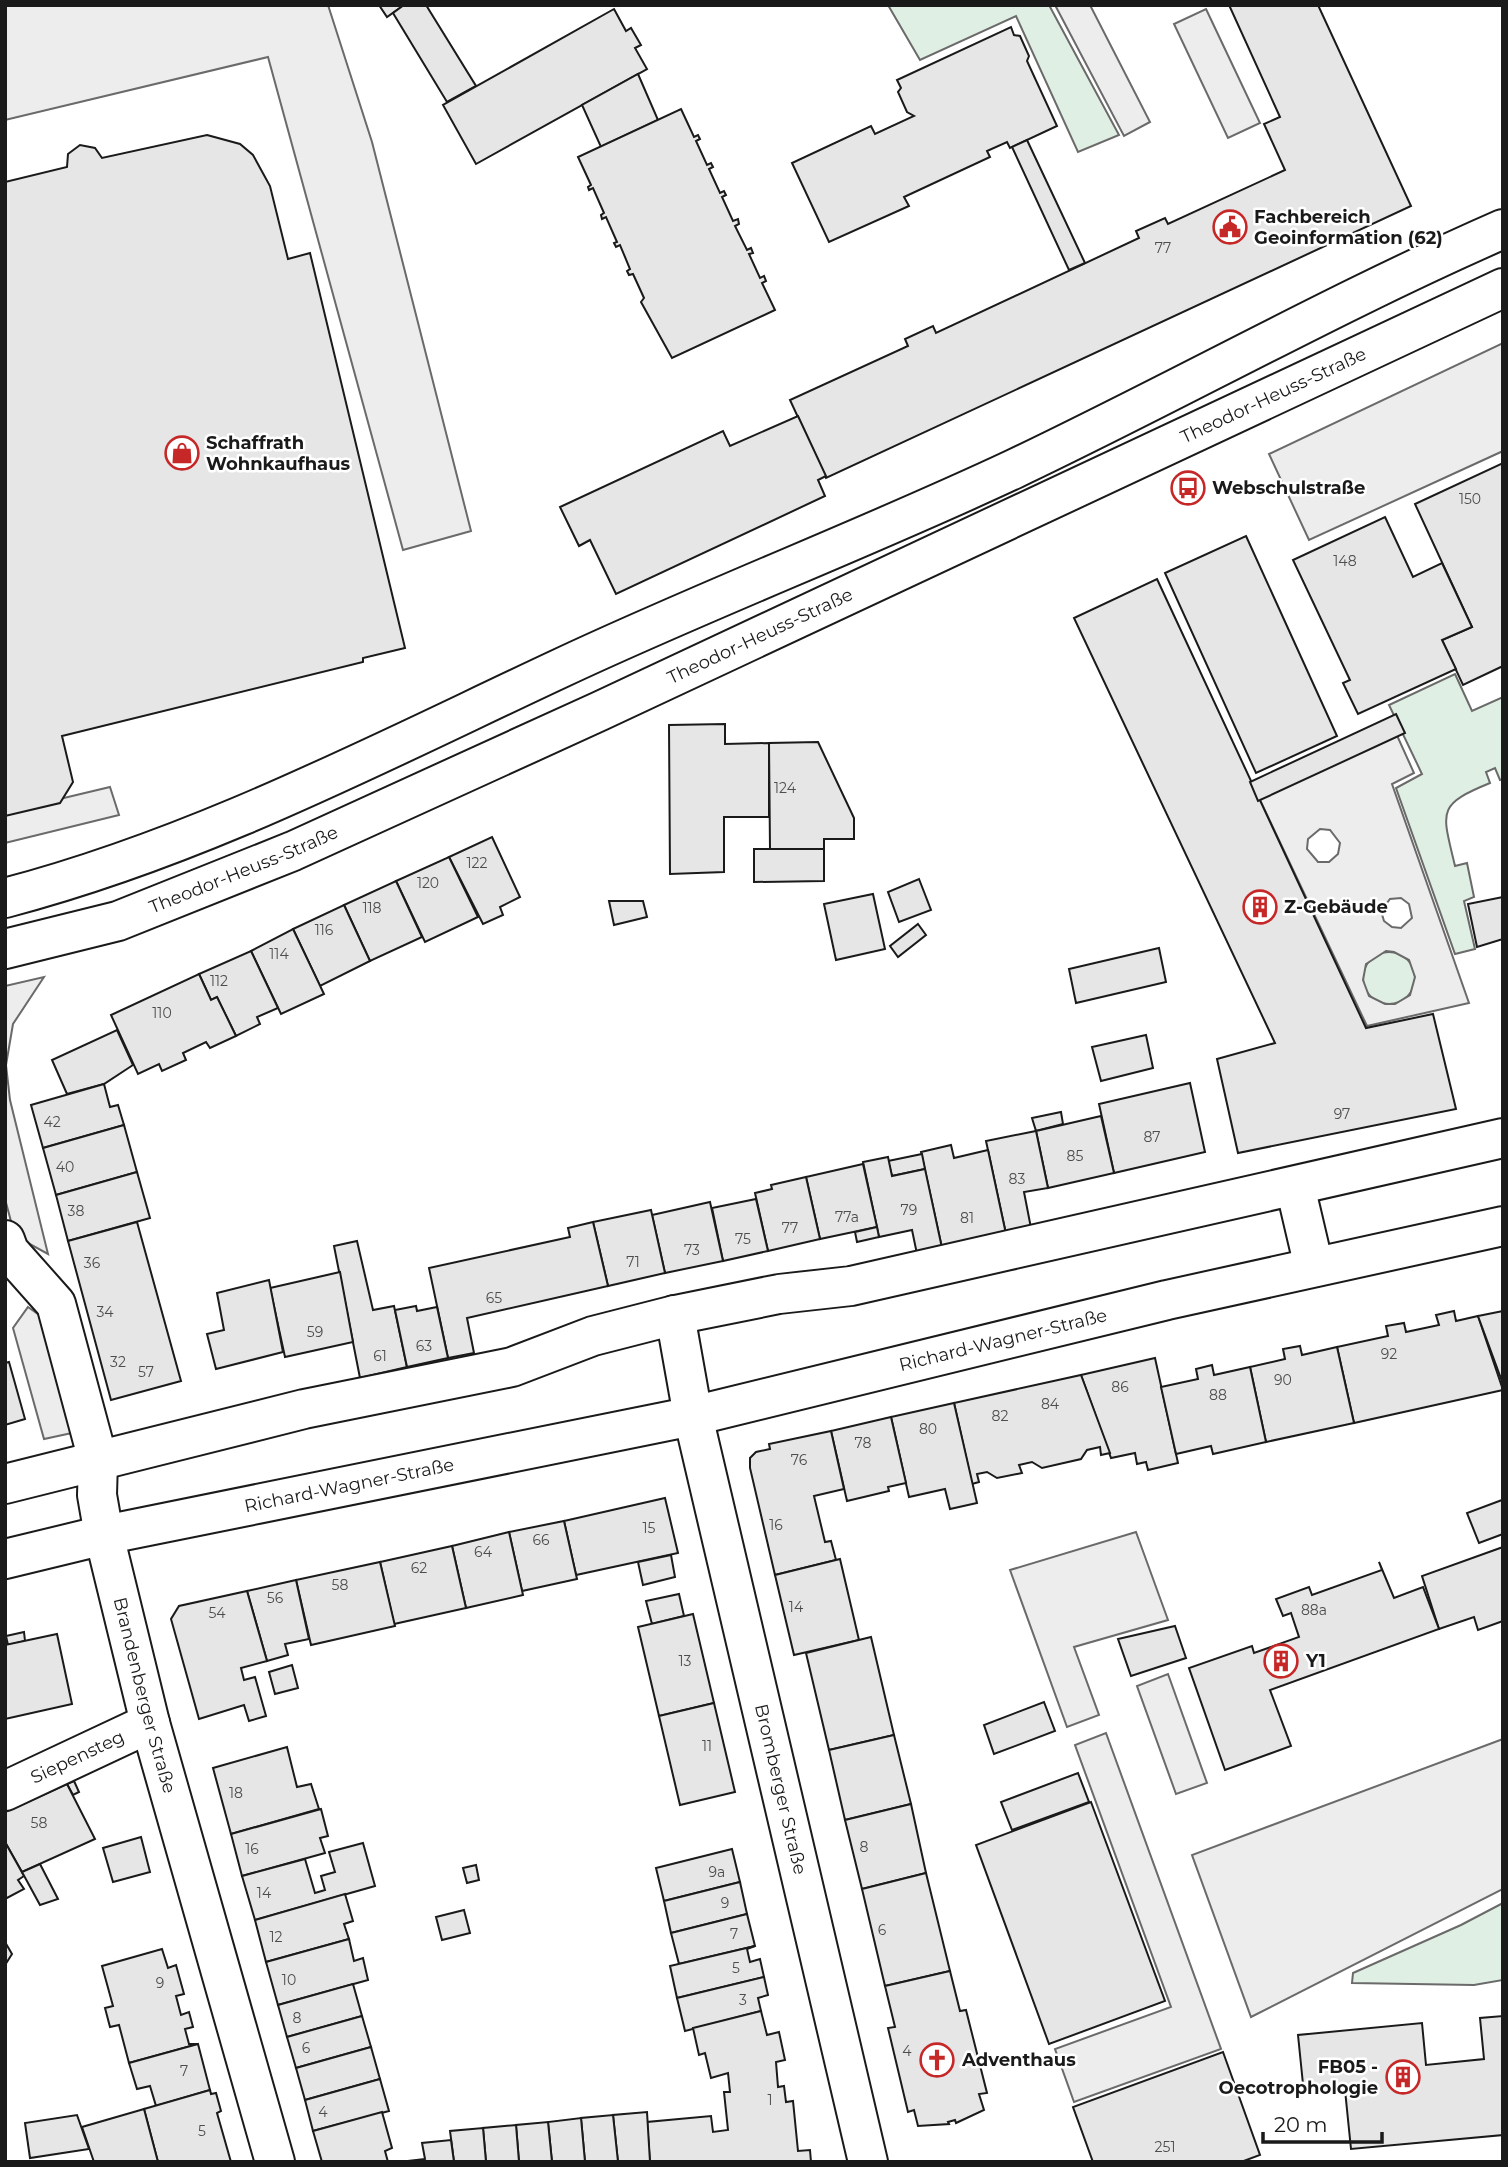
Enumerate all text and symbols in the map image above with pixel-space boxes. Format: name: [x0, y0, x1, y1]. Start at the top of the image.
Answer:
place label: Fachbereich Geoinformation (62): [1254, 206, 1443, 249]
public building icon: Fachbereich Geoinformation (62): [1211, 208, 1249, 246]
house number: 77: [1155, 239, 1171, 257]
street label: Theodor-Heuss-Straße: [1177, 343, 1370, 448]
place label: Schaffrath Wohnkaufhaus: [206, 432, 351, 475]
shop icon: Schaffrath Wohnkaufhaus: [163, 434, 201, 472]
bus stop icon: Webschulstraße: [1169, 469, 1207, 507]
place label: Webschulstraße: [1212, 477, 1365, 499]
house number: 150: [1459, 490, 1481, 508]
house number: 148: [1333, 552, 1357, 570]
street label: Theodor-Heuss-Straße: [664, 583, 856, 689]
house number: 124: [774, 779, 797, 797]
street label: Theodor-Heuss-Straße: [146, 821, 342, 918]
house number: 122: [467, 854, 488, 872]
house number: 120: [417, 874, 439, 892]
building icon: Z-Gebäude: [1241, 888, 1279, 926]
place label: Z-Gebäude: [1284, 896, 1388, 918]
house number: 118: [362, 899, 382, 917]
house number: 116: [315, 921, 334, 939]
house number: 114: [269, 945, 289, 963]
house number: 112: [210, 972, 228, 990]
house number: 110: [152, 1004, 172, 1022]
house number: 97: [1334, 1105, 1350, 1123]
house number: 42: [43, 1113, 61, 1131]
house number: 87: [1143, 1128, 1161, 1146]
house number: 85: [1067, 1147, 1084, 1165]
house number: 40: [56, 1158, 74, 1176]
house number: 83: [1009, 1170, 1026, 1188]
house number: 79: [901, 1201, 917, 1219]
house number: 38: [68, 1202, 84, 1220]
house number: 77a: [835, 1208, 859, 1226]
house number: 81: [960, 1209, 974, 1227]
house number: 77: [782, 1219, 798, 1237]
house number: 75: [735, 1230, 751, 1248]
house number: 73: [684, 1241, 700, 1259]
house number: 71: [626, 1253, 640, 1271]
house number: 36: [84, 1254, 101, 1272]
house number: 65: [486, 1289, 502, 1307]
house number: 34: [96, 1303, 114, 1321]
street label: Richard-Wagner-Straße: [897, 1304, 1109, 1376]
house number: 59: [307, 1323, 323, 1341]
house number: 63: [416, 1337, 432, 1355]
house number: 92: [1381, 1345, 1397, 1363]
house number: 61: [373, 1347, 387, 1365]
house number: 32: [110, 1353, 126, 1371]
house number: 57: [138, 1363, 154, 1381]
house number: 90: [1274, 1371, 1292, 1389]
house number: 86: [1111, 1378, 1129, 1396]
house number: 88: [1209, 1386, 1227, 1404]
house number: 84: [1041, 1395, 1060, 1413]
house number: 82: [992, 1407, 1008, 1425]
house number: 80: [919, 1420, 937, 1438]
house number: 78: [855, 1434, 872, 1452]
house number: 76: [791, 1451, 808, 1469]
street label: Richard-Wagner-Straße: [242, 1454, 456, 1517]
house number: 16: [769, 1516, 783, 1534]
house number: 15: [643, 1519, 656, 1537]
house number: 66: [532, 1531, 550, 1549]
house number: 64: [474, 1543, 493, 1561]
house number: 62: [411, 1559, 427, 1577]
house number: 58: [332, 1576, 348, 1594]
house number: 56: [267, 1589, 284, 1607]
street label: Brandenberger Straße: [109, 1595, 181, 1796]
house number: 14: [789, 1598, 804, 1616]
house number: 88a: [1301, 1601, 1327, 1619]
house number: 54: [208, 1604, 226, 1622]
building icon: Y1: [1262, 1642, 1300, 1680]
place label: Y1: [1305, 1650, 1326, 1672]
house number: 13: [679, 1652, 692, 1670]
street label: Bromberger Straße: [750, 1702, 811, 1877]
street label: Siepensteg: [27, 1726, 128, 1788]
house number: 11: [702, 1737, 712, 1755]
house number: 18: [229, 1784, 243, 1802]
house number: 58: [31, 1814, 47, 1832]
house number: 8: [860, 1838, 869, 1856]
house number: 16: [245, 1840, 259, 1858]
house number: 9a: [709, 1863, 725, 1881]
house number: 14: [257, 1884, 272, 1902]
house number: 9: [721, 1894, 729, 1912]
house number: 6: [878, 1921, 887, 1939]
house number: 7: [730, 1925, 738, 1943]
house number: 12: [269, 1928, 283, 1946]
house number: 5: [732, 1959, 740, 1977]
house number: 10: [282, 1971, 296, 1989]
house number: 9: [156, 1974, 164, 1992]
house number: 3: [739, 1991, 747, 2009]
house number: 8: [293, 2009, 302, 2027]
house number: 6: [302, 2039, 311, 2057]
church icon: Adventhaus: [918, 2041, 956, 2079]
house number: 4: [902, 2042, 912, 2060]
place label: Adventhaus: [961, 2049, 1076, 2071]
place label: FB05 - Oecotrophologie: [1219, 2056, 1378, 2099]
building icon: FB05 - Oecotrophologie: [1384, 2058, 1422, 2096]
house number: 7: [180, 2062, 188, 2080]
house number: 1: [767, 2091, 773, 2109]
scale bar: [1263, 2100, 1382, 2144]
house number: 4: [318, 2103, 328, 2121]
text: 20 m: [1274, 2112, 1328, 2137]
house number: 5: [198, 2122, 206, 2140]
house number: 251: [1155, 2138, 1175, 2156]

